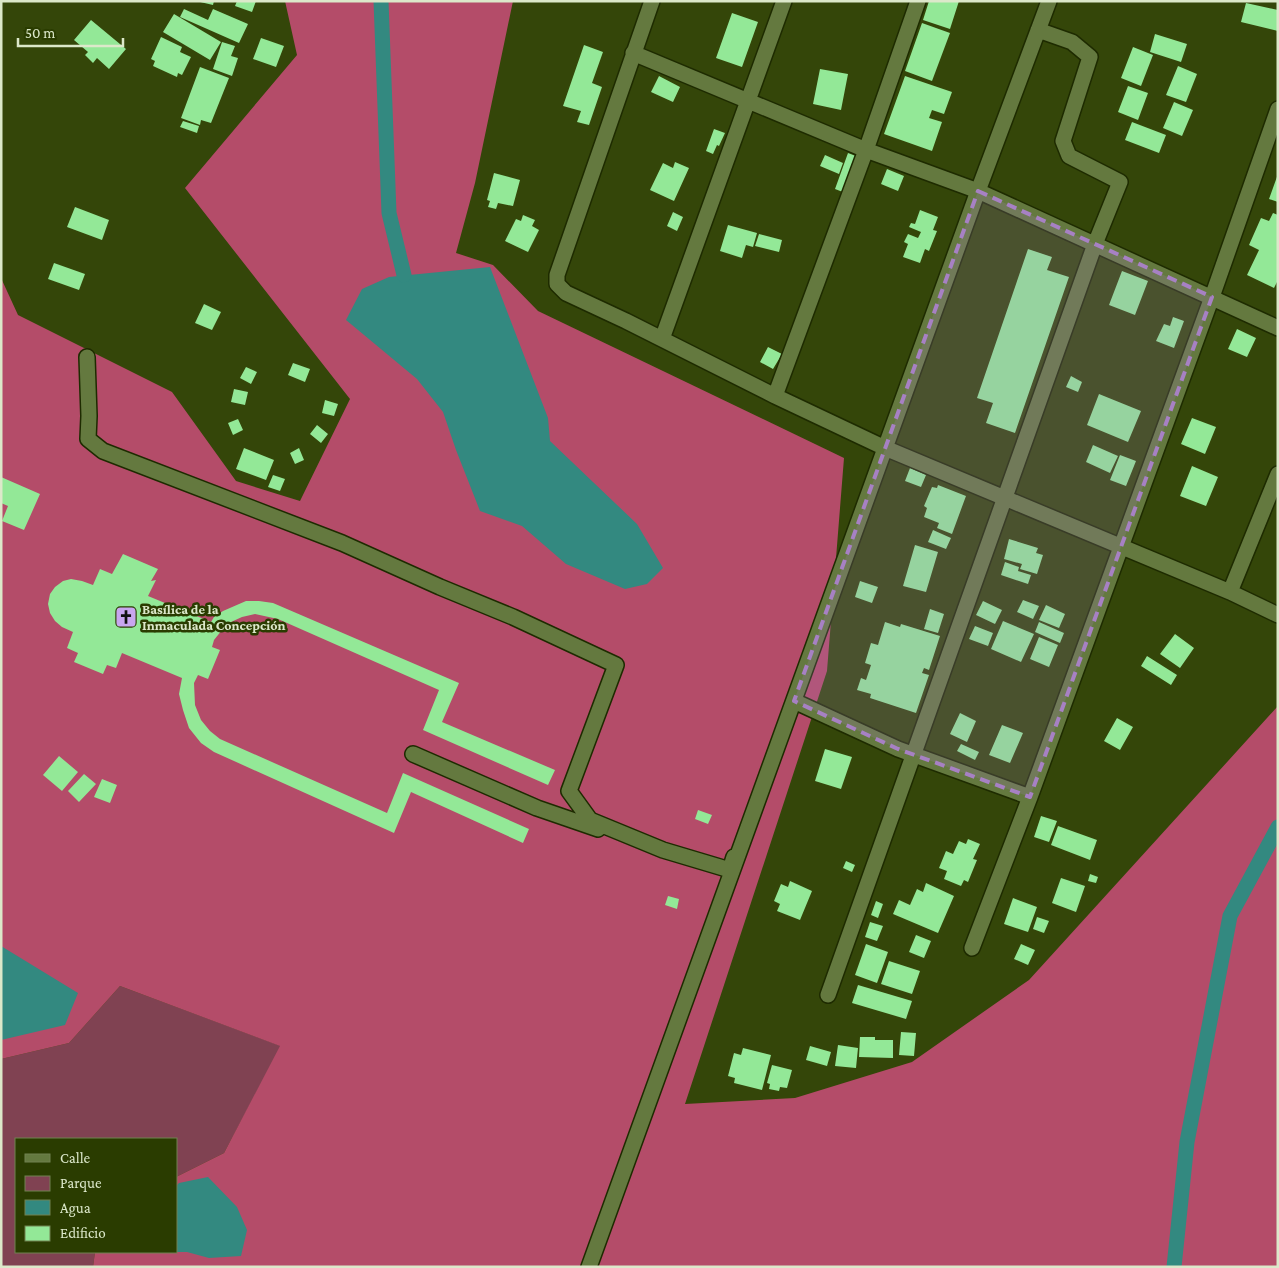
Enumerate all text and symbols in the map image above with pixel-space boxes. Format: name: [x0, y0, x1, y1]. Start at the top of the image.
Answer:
scale bar: [18, 15, 122, 47]
text: 50 m: [25, 25, 55, 41]
place label: Basílica de la Inmaculada Concepción: [142, 601, 286, 633]
church icon: Basílica de la Inmaculada Concepción: [114, 605, 138, 629]
legend: [15, 1138, 178, 1253]
text: Calle: [60, 1150, 91, 1166]
text: Parque: [60, 1175, 102, 1192]
text: Agua: [60, 1200, 91, 1217]
text: Edificio: [60, 1225, 106, 1241]

